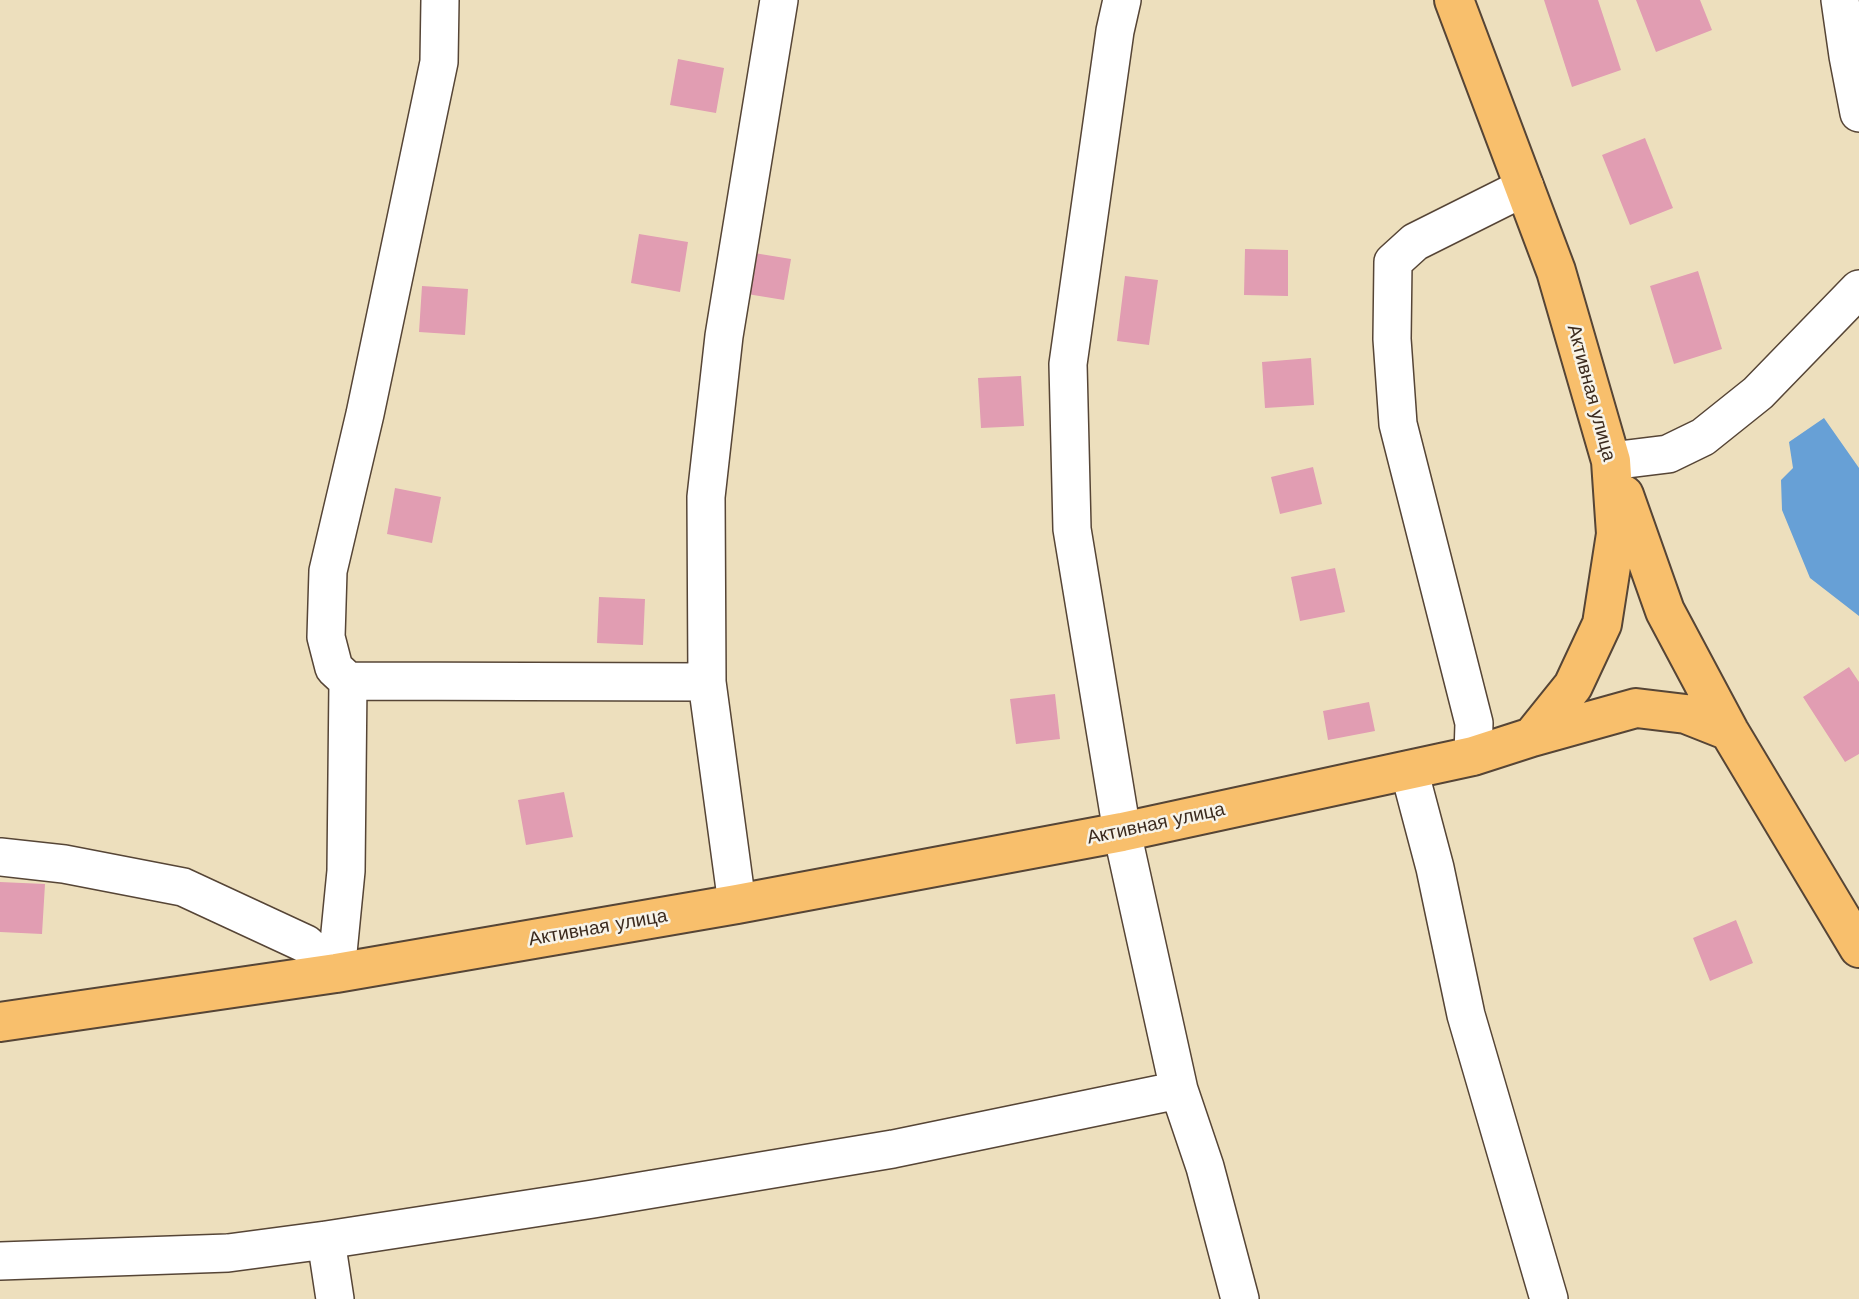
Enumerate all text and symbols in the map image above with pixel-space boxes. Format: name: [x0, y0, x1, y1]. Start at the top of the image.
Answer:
street label: Активная улица: [1562, 322, 1620, 464]
street label: Активная улица: [1085, 798, 1227, 850]
street label: Активная улица: [527, 905, 669, 951]

